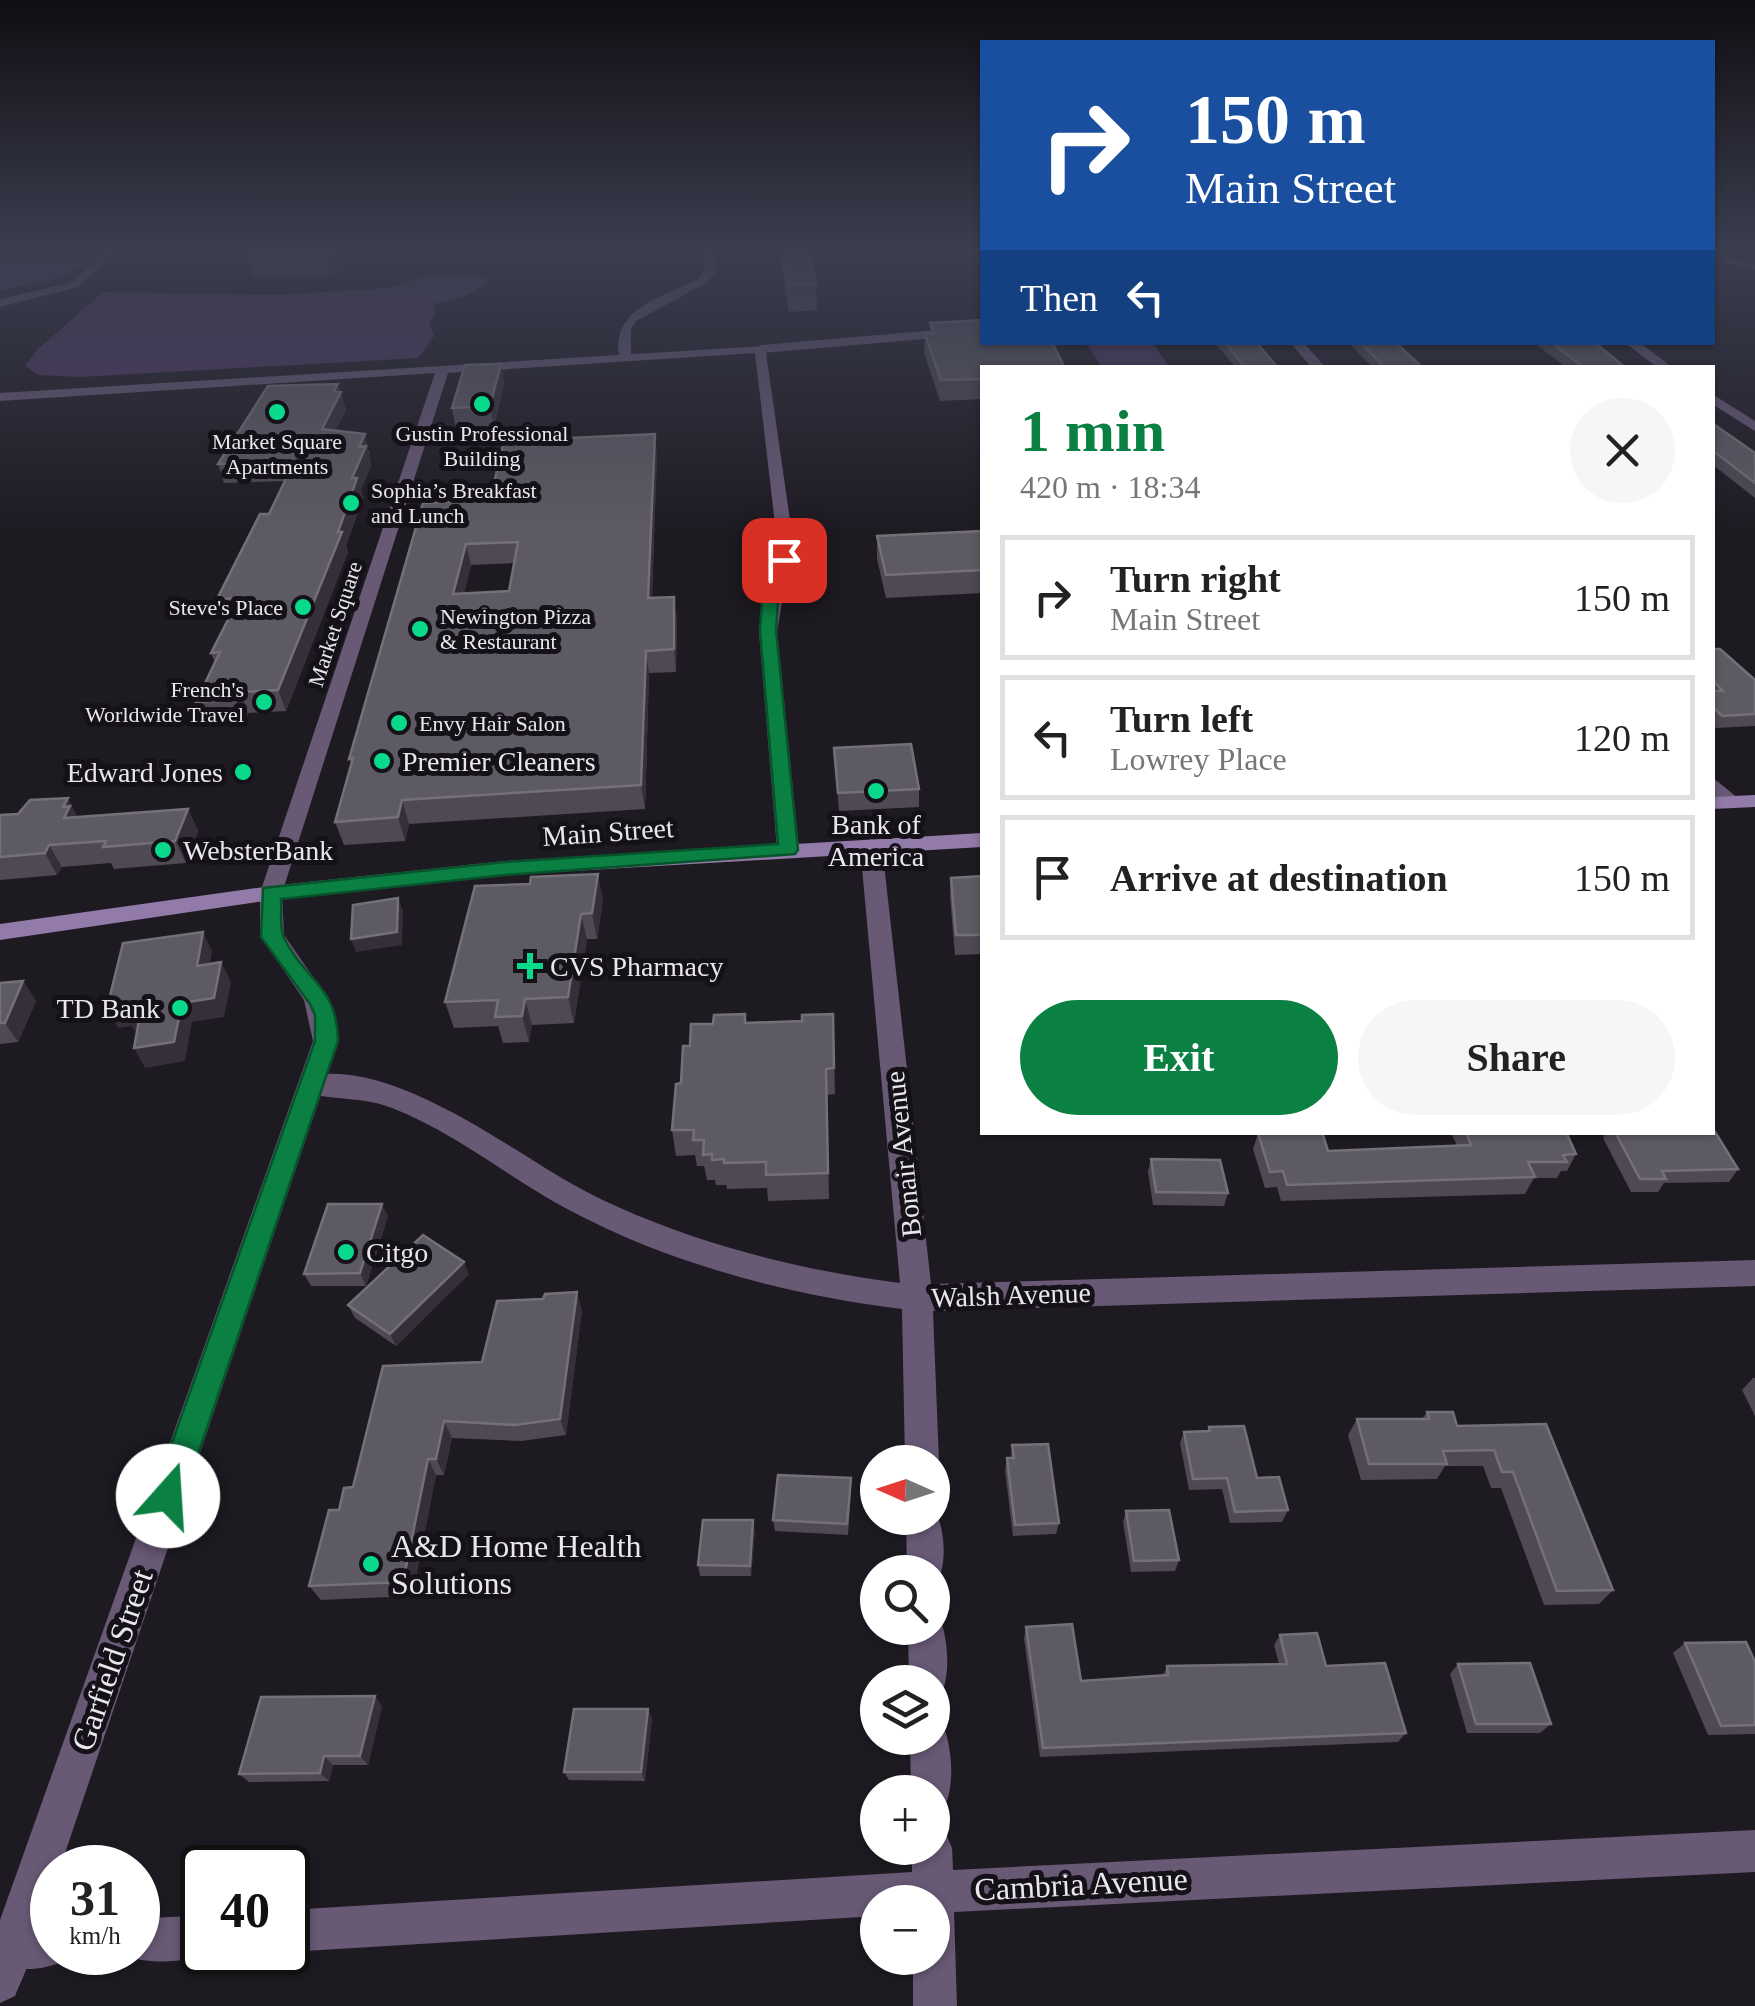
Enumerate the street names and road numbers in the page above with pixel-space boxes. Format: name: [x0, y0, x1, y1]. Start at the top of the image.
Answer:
street label: Market Square: [303, 558, 367, 690]
street label: Main Street: [541, 812, 675, 852]
street label: Bonair Avenue: [879, 1070, 927, 1238]
street label: Walsh Avenue: [931, 1277, 1091, 1313]
street label: Garfield Street: [64, 1565, 160, 1755]
street label: Cambria Avenue: [973, 1860, 1189, 1908]

